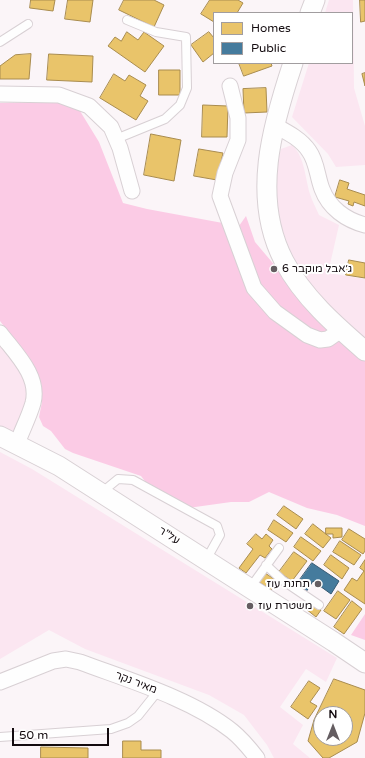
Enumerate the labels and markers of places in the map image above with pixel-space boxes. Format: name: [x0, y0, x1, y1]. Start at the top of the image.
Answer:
place label: ג׳אבל מוקבר 6: [282, 262, 352, 276]
marker: ג׳אבל מוקבר 6: [269, 264, 279, 274]
place label: תחנת עוז: [267, 577, 310, 591]
marker: תחנת עוז: [313, 579, 323, 589]
place label: משטרת עוז: [258, 599, 312, 613]
marker: משטרת עוז: [245, 601, 255, 611]

